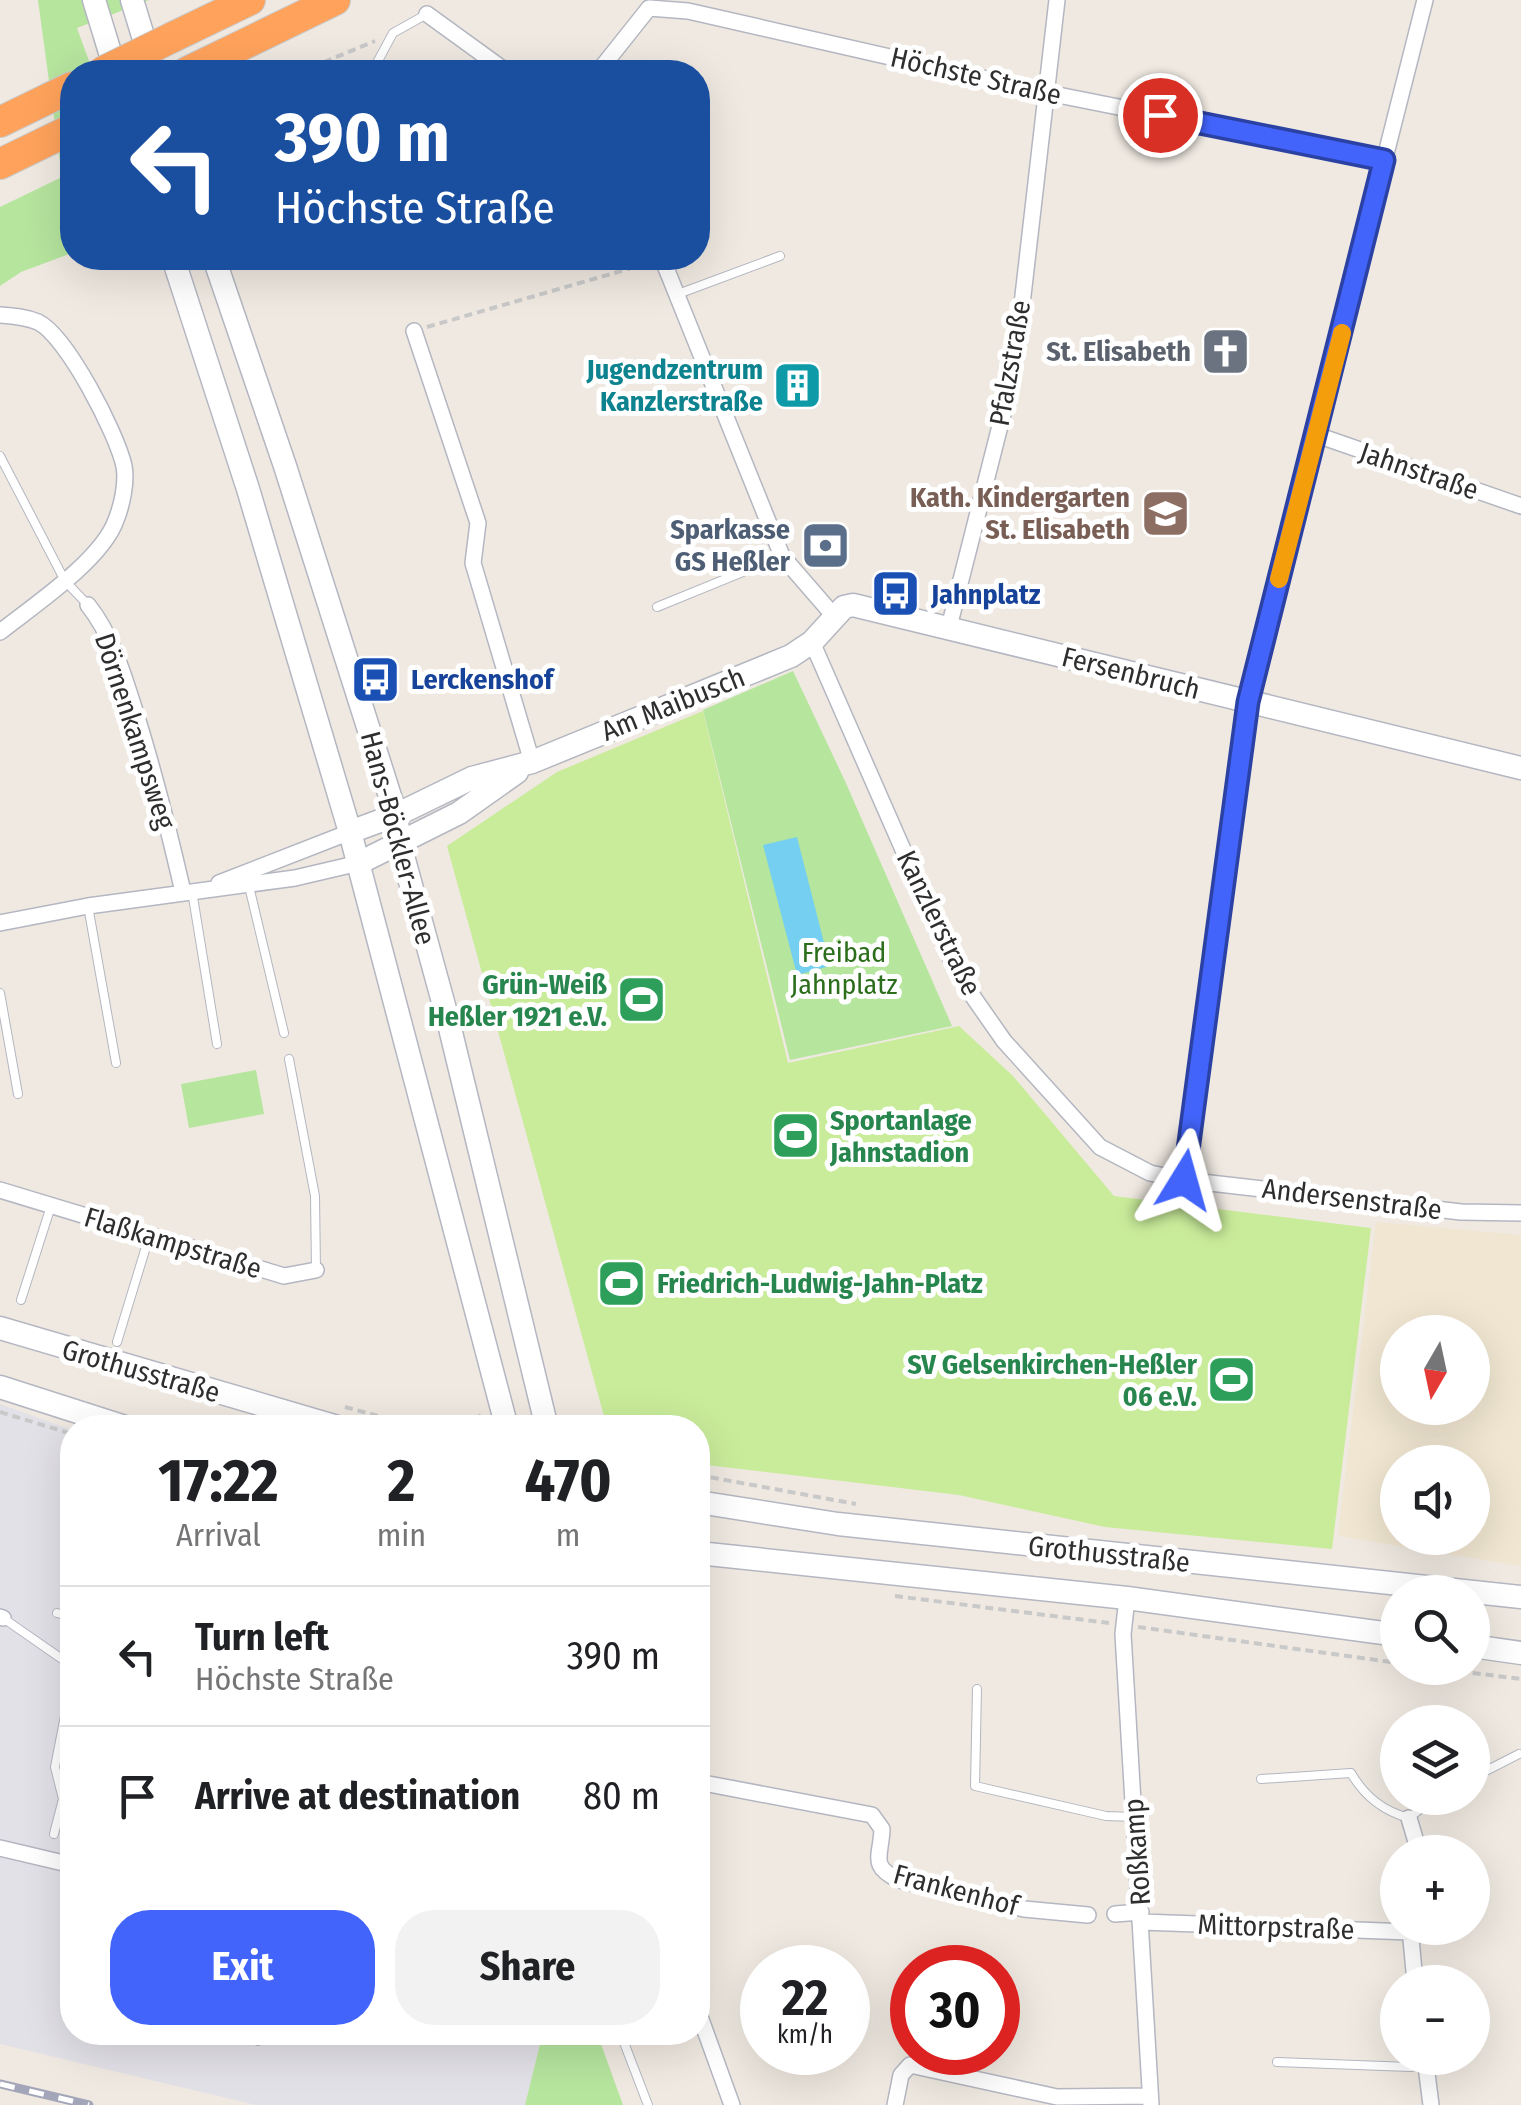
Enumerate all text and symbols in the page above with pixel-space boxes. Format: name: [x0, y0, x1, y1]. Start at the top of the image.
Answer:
street label: Höchste Straße: [888, 40, 1064, 112]
pin: [1118, 73, 1203, 158]
icon: arrive: [1133, 88, 1188, 143]
text: 390 m: [275, 96, 450, 180]
icon: left: [110, 100, 240, 230]
text: Höchste Straße: [275, 181, 555, 235]
street label: Pfalzstraße: [983, 298, 1037, 428]
church icon: St. Elisabeth: [1200, 325, 1252, 377]
place label: St. Elisabeth: [1046, 335, 1191, 368]
place label: Jugendzentrum Kanzlerstraße: [586, 353, 763, 418]
building icon: Jugendzentrum Kanzlerstraße: [772, 359, 824, 411]
street label: Jahnstraße: [1355, 435, 1483, 507]
place label: Kath. Kindergarten St. Elisabeth: [910, 481, 1130, 546]
school or university icon: Kath. Kindergarten St. Elisabeth: [1139, 487, 1191, 539]
place label: Sparkasse GS Heßler: [670, 513, 791, 578]
bank icon: Sparkasse GS Heßler: [799, 519, 851, 571]
bus stop icon: Jahnplatz: [870, 568, 922, 620]
place label: Jahnplatz: [930, 578, 1041, 611]
street label: Dörnenkampsweg: [88, 629, 182, 834]
street label: Fersenbruch: [1059, 640, 1203, 706]
bus stop icon: Lerckenshof: [350, 653, 402, 705]
street label: Am Maibusch: [596, 660, 750, 748]
place label: Lerckenshof: [411, 663, 556, 696]
street label: Hans-Böckler-Allee: [354, 728, 442, 948]
street label: Kanzlerstraße: [890, 845, 988, 1001]
park label: Freibad Jahnplatz: [791, 936, 897, 1001]
place label: Grün-Weiß Heßler 1921 e.V.: [428, 968, 608, 1033]
sports icon: Grün-Weiß Heßler 1921 e.V.: [616, 974, 668, 1026]
place label: Sportanlage Jahnstadion: [829, 1104, 972, 1169]
sports icon: Sportanlage Jahnstadion: [769, 1110, 821, 1162]
position arrow: [1132, 1128, 1236, 1232]
street label: Andersenstraße: [1260, 1172, 1444, 1226]
street label: Flaßkampstraße: [81, 1200, 265, 1286]
sports icon: Friedrich-Ludwig-Jahn-Platz: [596, 1257, 648, 1309]
place label: Friedrich-Ludwig-Jahn-Platz: [657, 1267, 983, 1300]
north arrow: [1380, 1315, 1490, 1425]
map controls: [1380, 1315, 1490, 2075]
street label: Grothusstraße: [58, 1333, 224, 1409]
place label: SV Gelsenkirchen-Heßler 06 e.V.: [907, 1348, 1198, 1413]
sports icon: SV Gelsenkirchen-Heßler 06 e.V.: [1206, 1354, 1258, 1406]
text: 17:22: [158, 1445, 278, 1517]
text: 2: [388, 1445, 415, 1517]
text: 470: [524, 1445, 612, 1517]
button: sound: [1380, 1445, 1490, 1555]
text: Arrival: [176, 1516, 261, 1554]
text: min: [377, 1516, 426, 1554]
text: m: [556, 1516, 580, 1554]
street label: Grothusstraße: [1026, 1529, 1192, 1579]
button: search: [1380, 1575, 1490, 1685]
text: Turn left: [195, 1614, 329, 1660]
icon: left: [110, 1629, 165, 1684]
text: 390 m: [567, 1633, 660, 1679]
text: Höchste Straße: [195, 1660, 394, 1698]
button: layers: [1380, 1705, 1490, 1815]
icon: arrive: [110, 1769, 165, 1824]
text: Arrive at destination: [195, 1773, 520, 1819]
text: 80 m: [583, 1773, 660, 1819]
street label: Roßkamp: [1117, 1797, 1157, 1907]
button: +: [1380, 1835, 1490, 1945]
street label: Frankenhof: [890, 1857, 1024, 1923]
street label: Mittorpstraße: [1197, 1908, 1355, 1946]
button: Exit: [110, 1910, 375, 2025]
button: Share: [395, 1910, 660, 2025]
speed limit sign: 30: [890, 1945, 1020, 2075]
button: −: [1380, 1965, 1490, 2075]
text: 22: [782, 1968, 828, 2028]
text: km/h: [777, 2020, 833, 2050]

